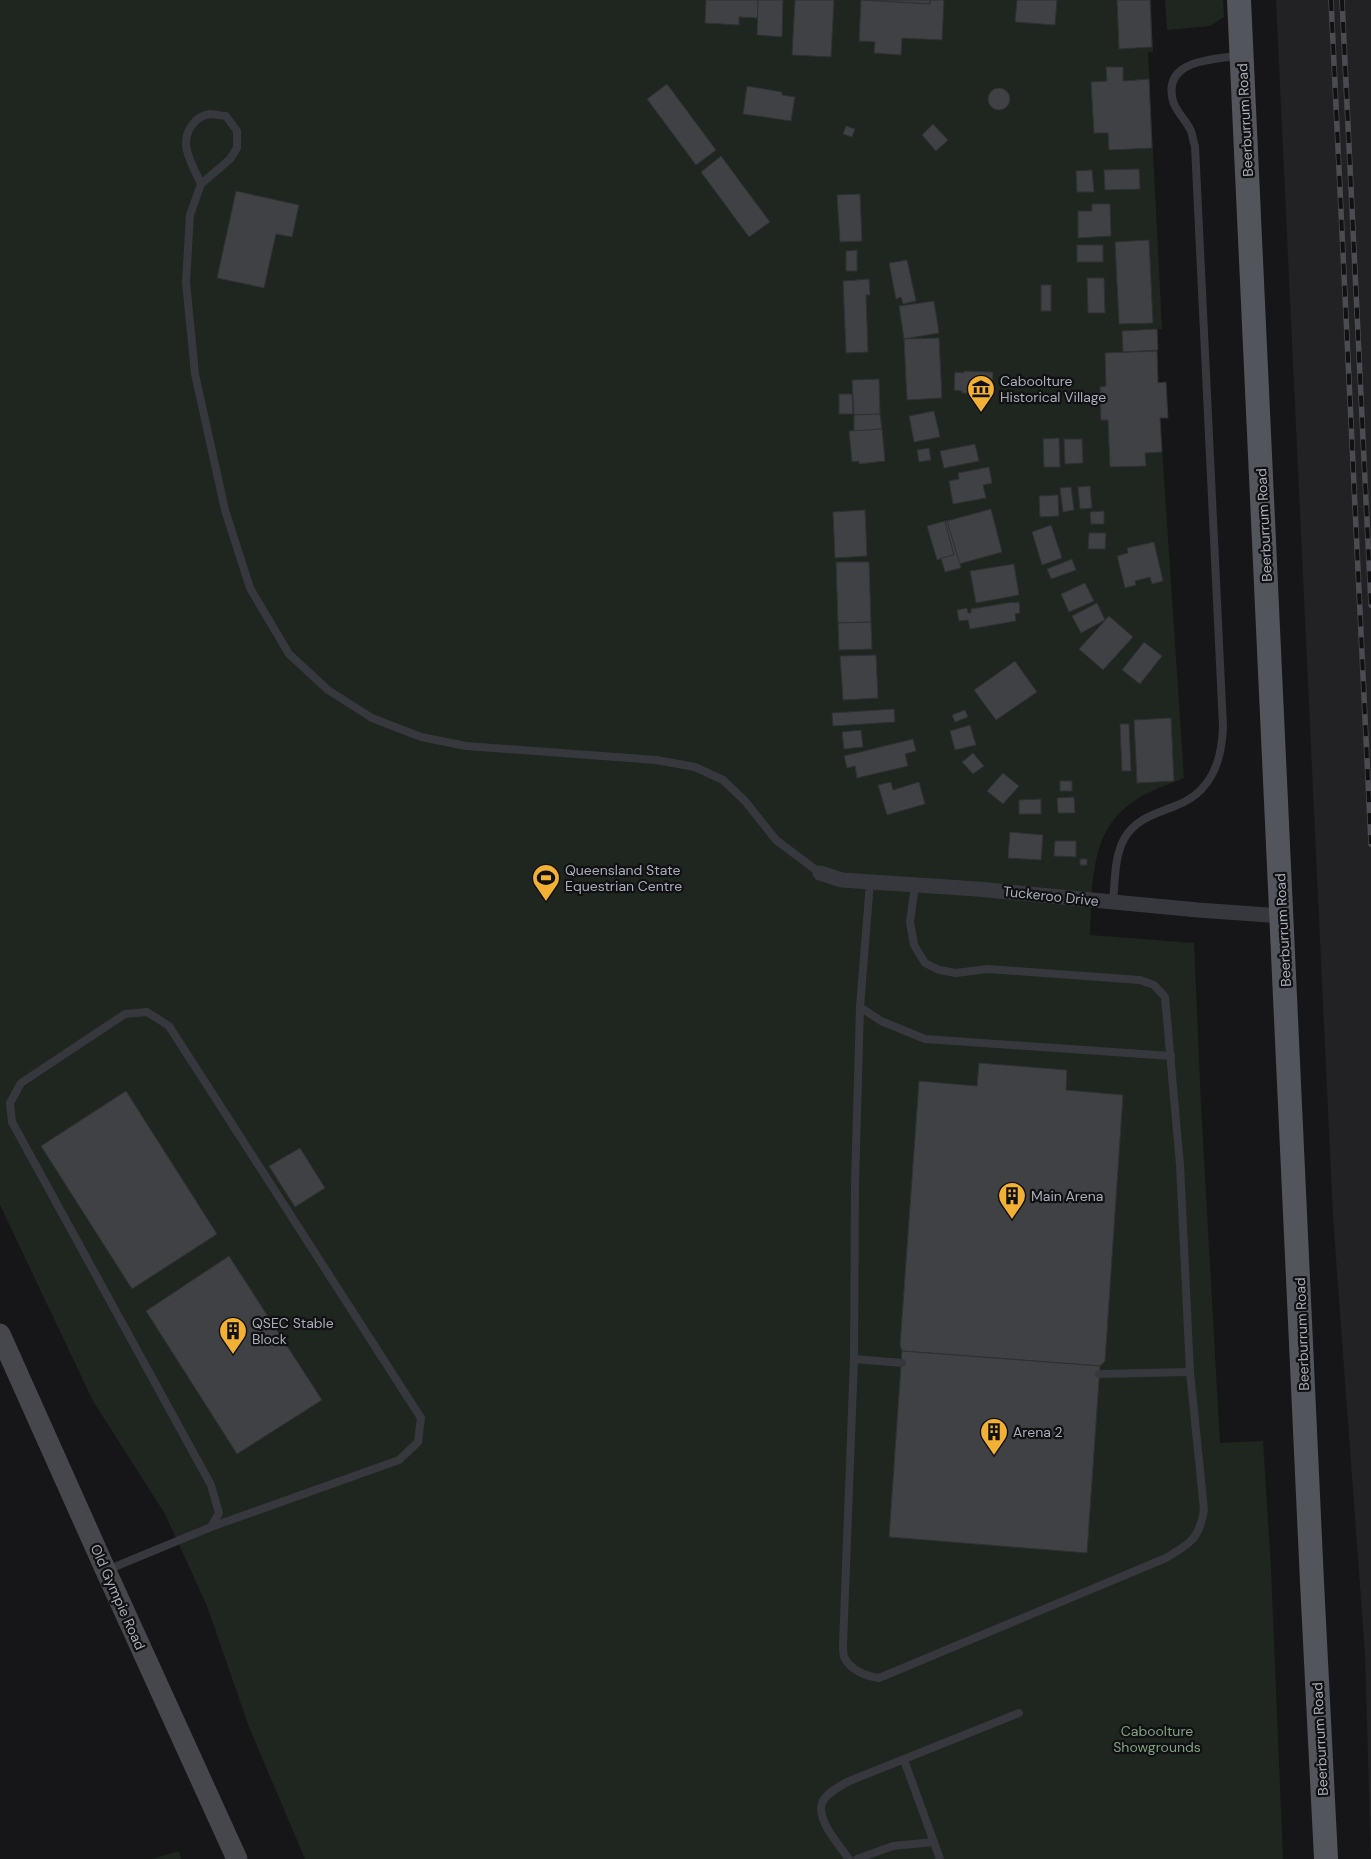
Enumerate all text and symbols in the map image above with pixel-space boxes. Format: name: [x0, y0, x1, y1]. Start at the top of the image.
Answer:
street label: Beerburrum Road: [1233, 63, 1257, 177]
place label: Caboolture Historical Village: [1000, 372, 1106, 406]
museum icon: Caboolture Historical Village: [966, 374, 996, 413]
street label: Beerburrum Road: [1252, 468, 1276, 582]
place label: Queensland State Equestrian Centre: [565, 861, 682, 895]
sports icon: Queensland State Equestrian Centre: [531, 863, 561, 902]
street label: Beerburrum Road: [1271, 873, 1295, 987]
street label: Tuckeroo Drive: [1002, 882, 1100, 910]
building icon: Main Arena: [997, 1181, 1027, 1220]
place label: Main Arena: [1031, 1187, 1103, 1205]
street label: Beerburrum Road: [1291, 1277, 1313, 1391]
place label: QSEC Stable Block: [252, 1314, 334, 1348]
building icon: QSEC Stable Block: [218, 1316, 248, 1355]
building icon: Arena 2: [979, 1417, 1009, 1456]
place label: Arena 2: [1013, 1423, 1063, 1441]
street label: Old Gympie Road: [87, 1541, 149, 1653]
street label: Beerburrum Road: [1308, 1682, 1332, 1796]
park label: Caboolture Showgrounds: [1113, 1722, 1201, 1756]

